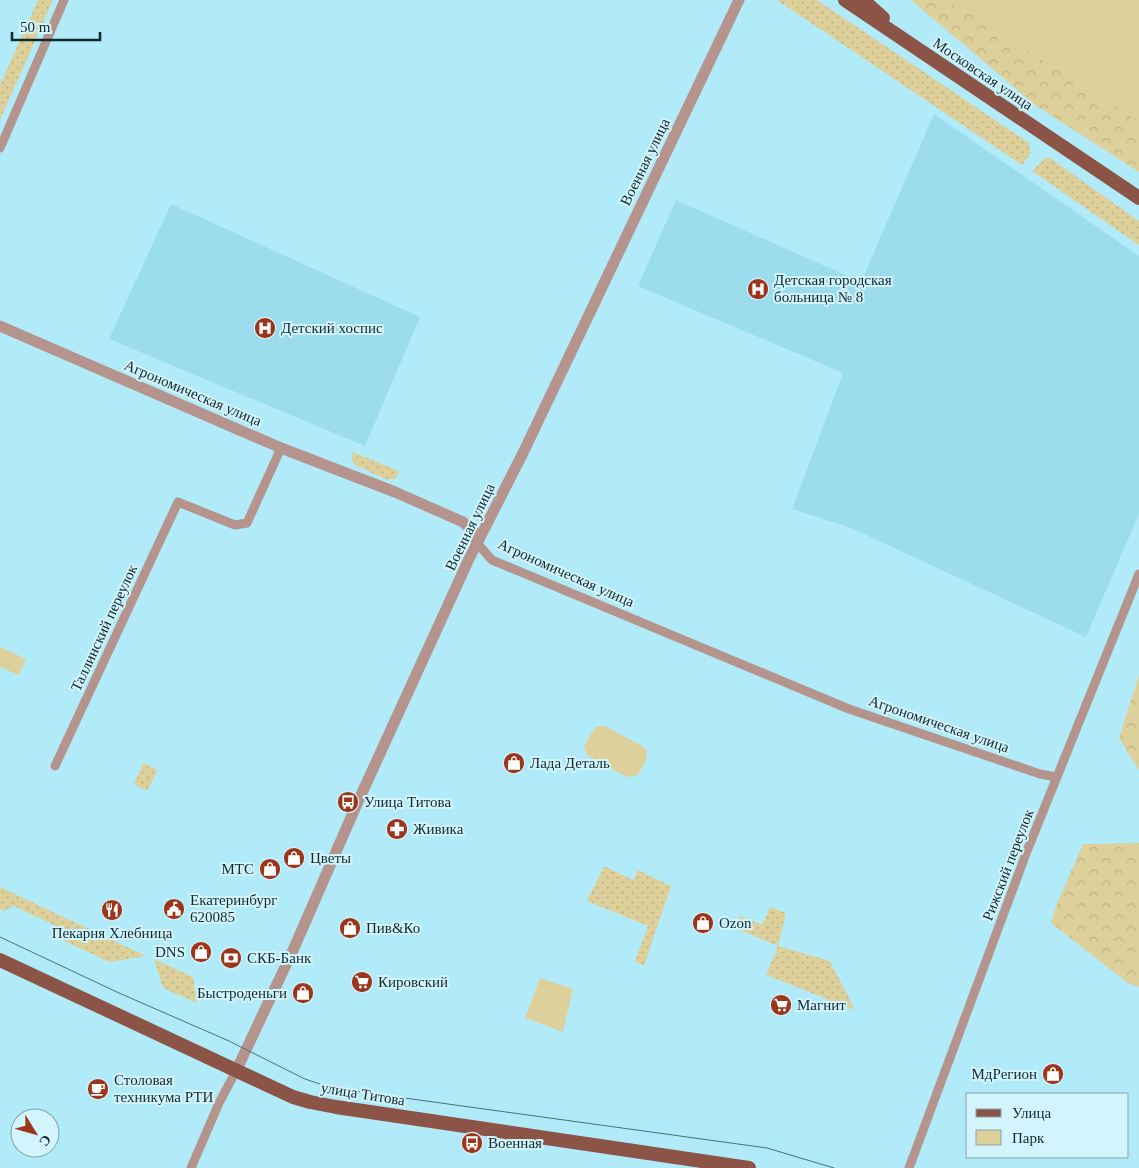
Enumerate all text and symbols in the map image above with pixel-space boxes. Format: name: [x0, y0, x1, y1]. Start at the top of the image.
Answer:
scale bar: [12, 10, 100, 42]
text: 50 m: [20, 19, 51, 35]
street label: Московская улица: [930, 35, 1036, 113]
street label: Военная улица: [617, 116, 673, 208]
place label: Детская городская больница № 8: [774, 272, 892, 305]
hospital icon: Детская городская больница № 8: [746, 277, 770, 301]
hospital icon: Детский хоспис: [253, 316, 277, 340]
place label: Детский хоспис: [281, 320, 383, 336]
street label: Агрономическая улица: [122, 357, 264, 429]
street label: Военная улица: [442, 481, 498, 573]
street label: Агрономическая улица: [495, 536, 637, 610]
street label: Таллинский переулок: [68, 561, 141, 694]
street label: Агрономическая улица: [867, 692, 1012, 756]
shop icon: Лада Деталь: [502, 751, 526, 775]
place label: Лада Деталь: [530, 755, 610, 771]
bus stop icon: Улица Титова: [336, 790, 360, 814]
place label: Улица Титова: [364, 794, 451, 810]
street label: Рижский переулок: [979, 806, 1037, 923]
pharmacy icon: Живика: [385, 817, 409, 841]
place label: Живика: [413, 821, 464, 837]
shop icon: Цветы: [282, 846, 306, 870]
place label: Цветы: [310, 850, 351, 866]
shop icon: МТС: [258, 857, 282, 881]
place label: МТС: [221, 861, 254, 877]
place label: Екатеринбург 620085: [190, 892, 277, 925]
public building icon: Екатеринбург 620085: [162, 897, 186, 921]
restaurant icon: Пекарня Хлебница: [100, 898, 124, 922]
shop icon: Ozon: [691, 911, 715, 935]
place label: Ozon: [719, 915, 752, 931]
shop icon: Пив&Ко: [338, 916, 362, 940]
place label: Пив&Ко: [366, 920, 420, 936]
place label: Пекарня Хлебница: [52, 925, 173, 941]
shop icon: DNS: [189, 940, 213, 964]
place label: DNS: [155, 944, 185, 960]
bank icon: СКБ-Банк: [219, 946, 243, 970]
place label: СКБ-Банк: [247, 950, 312, 966]
supermarket icon: Кировский: [350, 970, 374, 994]
place label: Кировский: [378, 974, 448, 990]
shop icon: Быстроденьги: [291, 981, 315, 1005]
place label: Быстроденьги: [197, 985, 287, 1001]
supermarket icon: Магнит: [769, 993, 793, 1017]
place label: Магнит: [797, 997, 846, 1013]
shop icon: МдРегион: [1041, 1062, 1065, 1086]
place label: МдРегион: [972, 1066, 1037, 1082]
place label: Столовая техникума РТИ: [114, 1072, 213, 1105]
cafe icon: Столовая техникума РТИ: [86, 1077, 110, 1101]
street label: улица Титова: [320, 1079, 407, 1109]
legend: [966, 1093, 1129, 1158]
text: Улица: [1012, 1105, 1051, 1121]
north arrow: [10, 1108, 60, 1158]
text: Парк: [1012, 1130, 1045, 1146]
bus stop icon: Военная: [460, 1131, 484, 1155]
text: С: [36, 1132, 54, 1149]
place label: Военная: [488, 1135, 542, 1151]

